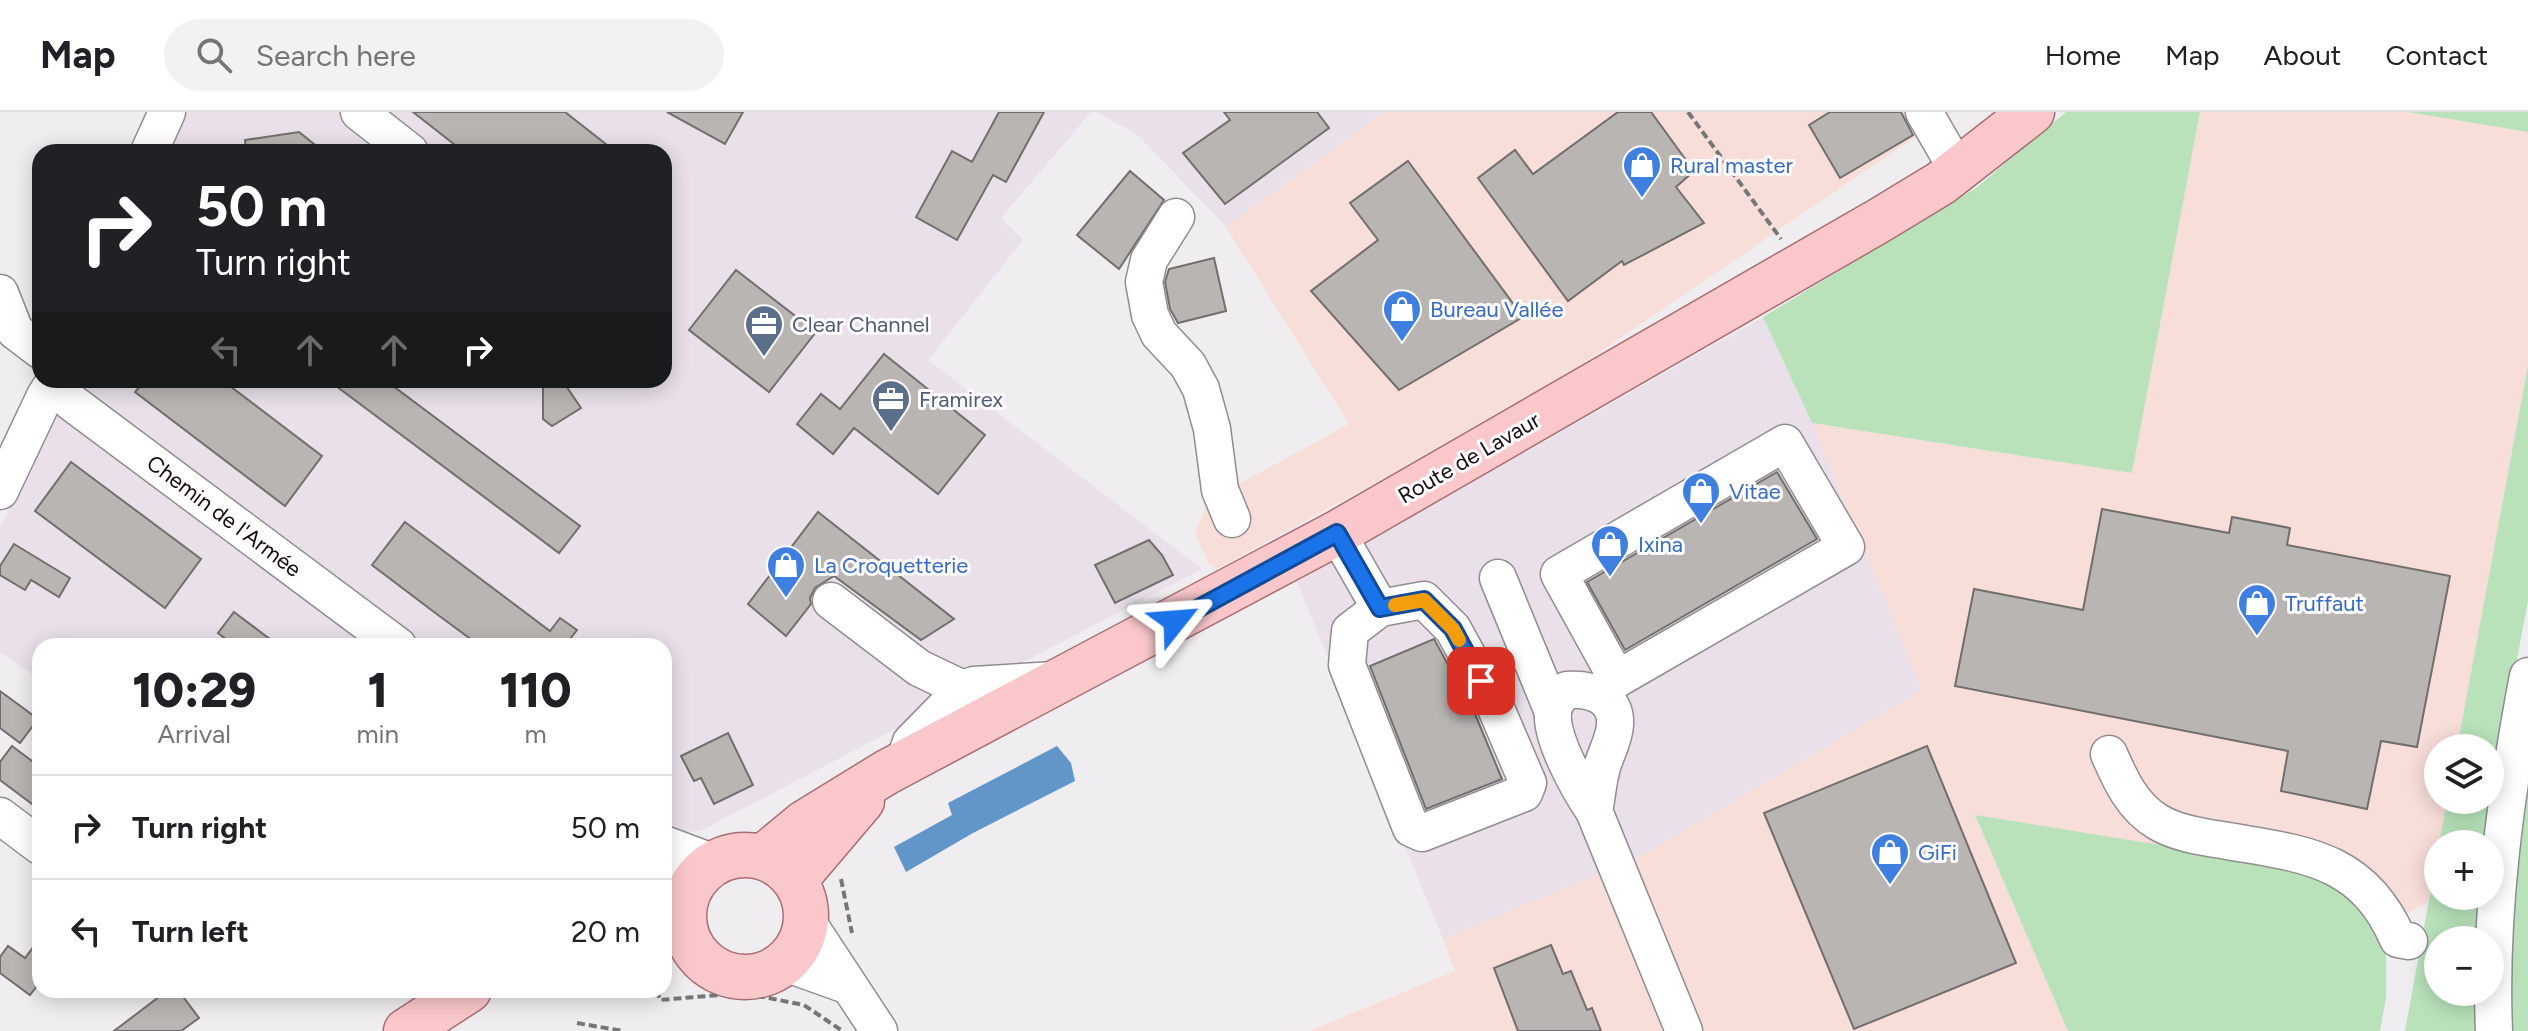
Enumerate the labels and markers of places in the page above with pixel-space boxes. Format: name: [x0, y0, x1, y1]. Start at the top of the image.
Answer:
shop icon: Rural master: [1621, 144, 1663, 199]
place label: Rural master: [1670, 152, 1793, 179]
shop icon: Bureau Vallée: [1381, 288, 1423, 343]
place label: Bureau Vallée: [1430, 296, 1563, 323]
office icon: Clear Channel: [743, 303, 785, 358]
place label: Clear Channel: [792, 311, 930, 338]
office icon: Framirex: [870, 378, 912, 433]
place label: Framirex: [919, 386, 1004, 413]
shop icon: Vitae: [1680, 470, 1722, 525]
place label: Vitae: [1729, 478, 1781, 505]
shop icon: Ixina: [1589, 523, 1631, 578]
place label: Ixina: [1638, 531, 1683, 558]
shop icon: La Croquetterie: [765, 544, 807, 599]
place label: La Croquetterie: [814, 552, 968, 579]
shop icon: Truffaut: [2236, 582, 2278, 637]
place label: Truffaut: [2285, 590, 2364, 617]
pin: [1447, 647, 1515, 715]
shop icon: GiFi: [1869, 831, 1911, 886]
place label: GiFi: [1918, 839, 1957, 866]

